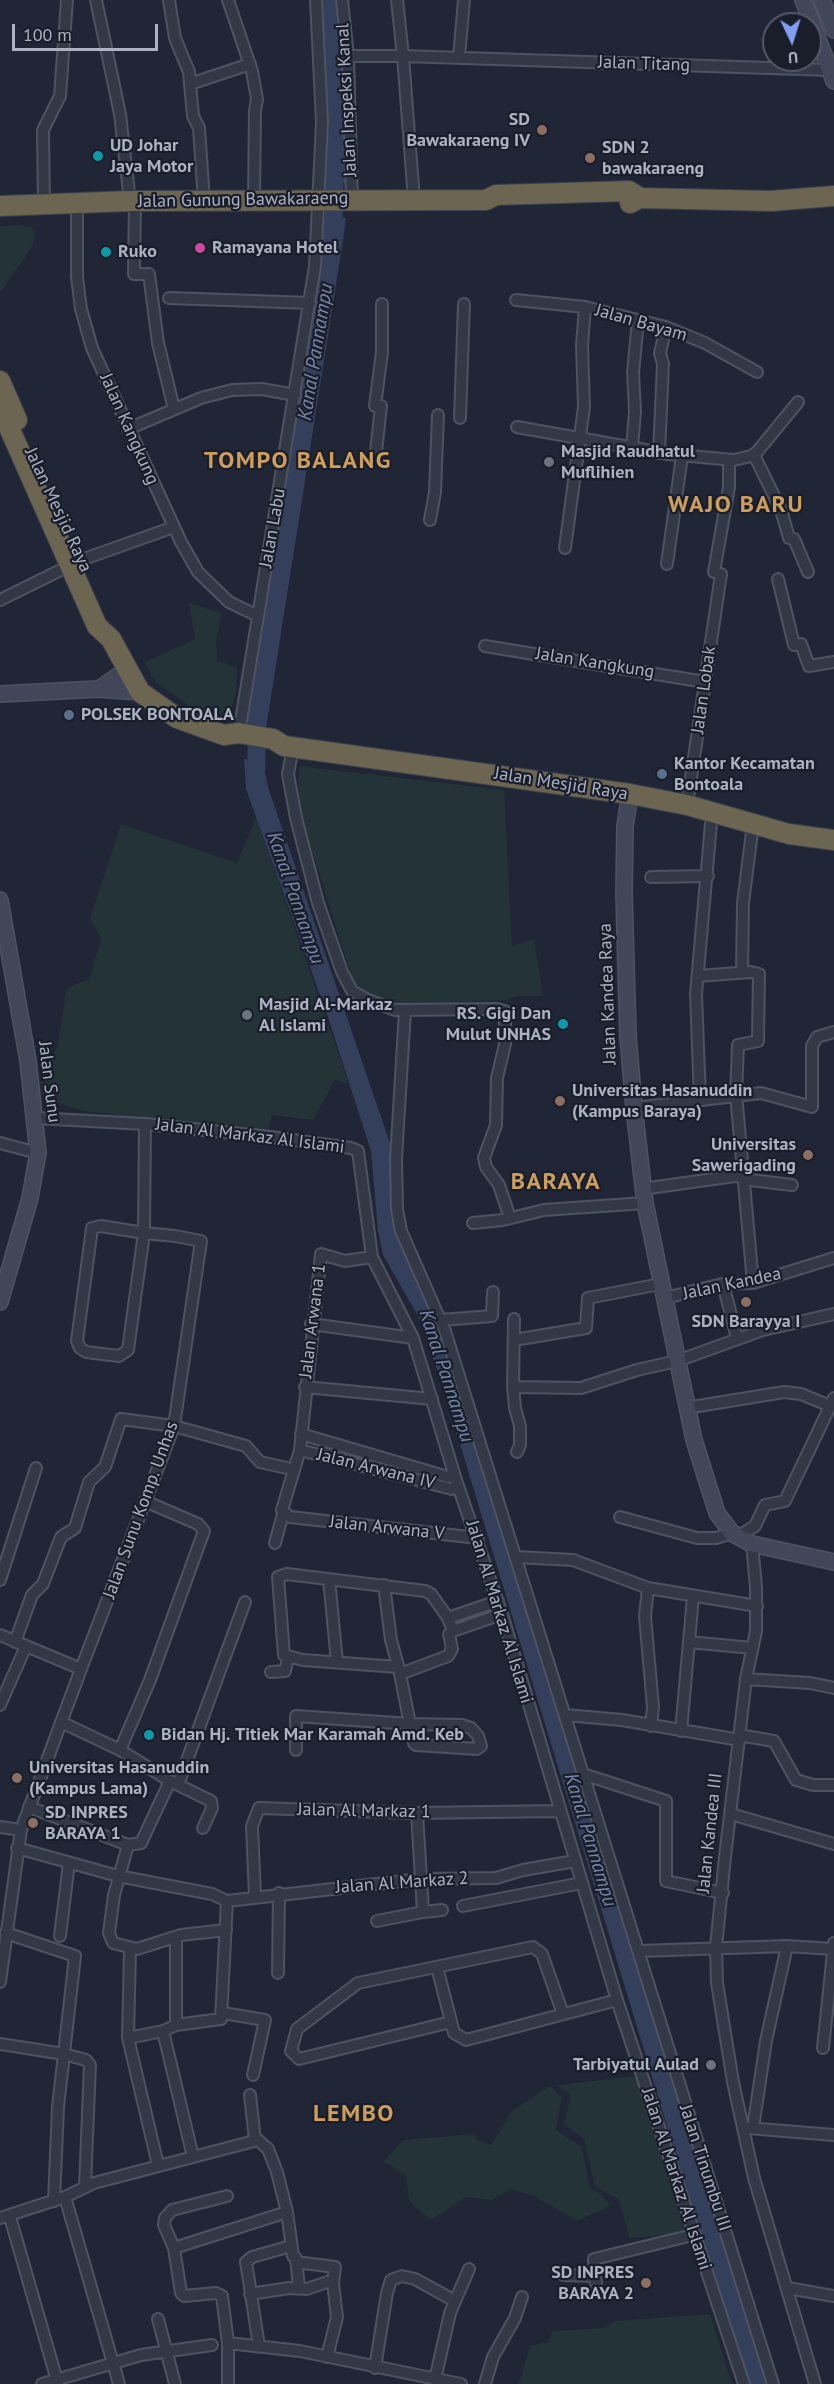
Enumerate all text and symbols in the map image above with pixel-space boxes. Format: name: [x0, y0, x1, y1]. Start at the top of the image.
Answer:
scale bar: [15, 12, 160, 50]
north arrow: [762, 12, 822, 72]
text: 100 m: [23, 23, 72, 46]
street label: Jalan Inspeksi Kanal: [332, 23, 362, 177]
text: U: [787, 48, 799, 68]
street label: Jalan Titang: [597, 52, 691, 76]
place label: SD Bawakaraeng IV: [406, 109, 530, 152]
marker: SD Bawakaraeng IV: [535, 123, 549, 137]
place label: UD Johar Jaya Motor: [110, 135, 193, 178]
place label: SDN 2 bawakaraeng: [602, 137, 704, 180]
marker: UD Johar Jaya Motor: [91, 149, 105, 163]
marker: SDN 2 bawakaraeng: [583, 151, 597, 165]
street label: Jalan Gunung Bawakaraeng: [138, 187, 348, 213]
place label: Ramayana Hotel: [212, 237, 338, 259]
place label: Ruko: [118, 241, 157, 263]
marker: Ramayana Hotel: [193, 241, 207, 255]
marker: Ruko: [99, 245, 113, 259]
water label: Kanal Pannampu: [293, 282, 339, 422]
street label: Jalan Bayam: [593, 300, 689, 346]
street label: Jalan Kangkung: [95, 370, 163, 488]
place label: Masjid Raudhatul Muflihien: [561, 441, 695, 484]
street label: Jalan Mesjid Raya: [20, 444, 96, 576]
district label: TOMPO BALANG: [204, 447, 392, 475]
marker: Masjid Raudhatul Muflihien: [542, 455, 556, 469]
street label: Jalan Labu: [255, 487, 291, 569]
district label: WAJO BARU: [668, 491, 804, 519]
street label: Jalan Kangkung: [534, 643, 656, 683]
street label: Jalan Lobak: [687, 645, 721, 735]
place label: POLSEK BONTOALA: [81, 704, 234, 726]
marker: POLSEK BONTOALA: [62, 708, 76, 722]
place label: Kantor Kecamatan Bontoala: [674, 753, 815, 795]
street label: Jalan Mesjid Raya: [493, 763, 629, 805]
marker: Kantor Kecamatan Bontoala: [655, 767, 669, 781]
water label: Kanal Pannampu: [261, 829, 329, 967]
street label: Jalan Kandea Raya: [595, 923, 621, 1065]
place label: Masjid Al-Markaz Al Islami: [259, 994, 392, 1036]
place label: RS. Gigi Dan Mulut UNHAS: [446, 1003, 551, 1046]
marker: Masjid Al-Markaz Al Islami: [240, 1008, 254, 1022]
marker: RS. Gigi Dan Mulut UNHAS: [556, 1017, 570, 1031]
street label: Jalan Sunu: [33, 1040, 65, 1124]
place label: Universitas Hasanuddin (Kampus Baraya): [572, 1080, 752, 1122]
marker: Universitas Hasanuddin (Kampus Baraya): [553, 1094, 567, 1108]
street label: Jalan Al Markaz Al Islami: [154, 1114, 346, 1158]
place label: Universitas Sawerigading: [692, 1134, 796, 1176]
marker: Universitas Sawerigading: [801, 1148, 815, 1162]
district label: BARAYA: [511, 1168, 601, 1196]
street label: Jalan Arwana 1: [295, 1263, 331, 1379]
street label: Jalan Kandea: [681, 1263, 783, 1305]
marker: SDN Barayya I: [739, 1295, 753, 1309]
water label: Kanal Pannampu: [413, 1307, 479, 1445]
place label: SDN Barayya I: [692, 1311, 800, 1333]
street label: Jalan Sunu Komp. Unhas: [99, 1418, 183, 1602]
street label: Jalan Arwana IV: [315, 1444, 437, 1494]
street label: Jalan Arwana V: [328, 1511, 446, 1545]
street label: Jalan Al Markaz Al Islami: [461, 1518, 537, 1706]
place label: Bidan Hj. Titiek Mar Karamah Amd. Keb: [161, 1724, 464, 1746]
marker: Bidan Hj. Titiek Mar Karamah Amd. Keb: [142, 1728, 156, 1742]
place label: Universitas Hasanuddin (Kampus Lama): [29, 1757, 209, 1800]
water label: Kanal Pannampu: [558, 1770, 622, 1910]
marker: Universitas Hasanuddin (Kampus Lama): [10, 1771, 24, 1785]
street label: Jalan Kandea III: [693, 1772, 727, 1894]
street label: Jalan Al Markaz 1: [297, 1799, 431, 1823]
place label: SD INPRES BARAYA 1: [45, 1802, 128, 1844]
marker: SD INPRES BARAYA 1: [26, 1816, 40, 1830]
street label: Jalan Al Markaz 2: [335, 1868, 469, 1898]
place label: Tarbiyatul Aulad: [573, 2054, 699, 2076]
marker: Tarbiyatul Aulad: [704, 2058, 718, 2072]
street label: Jalan Al Markaz Al Islami: [636, 2085, 716, 2273]
district label: LEMBO: [313, 2100, 395, 2128]
street label: Jalan Tinumbu III: [674, 2102, 736, 2234]
place label: SD INPRES BARAYA 2: [551, 2262, 634, 2304]
marker: SD INPRES BARAYA 2: [639, 2276, 653, 2290]

